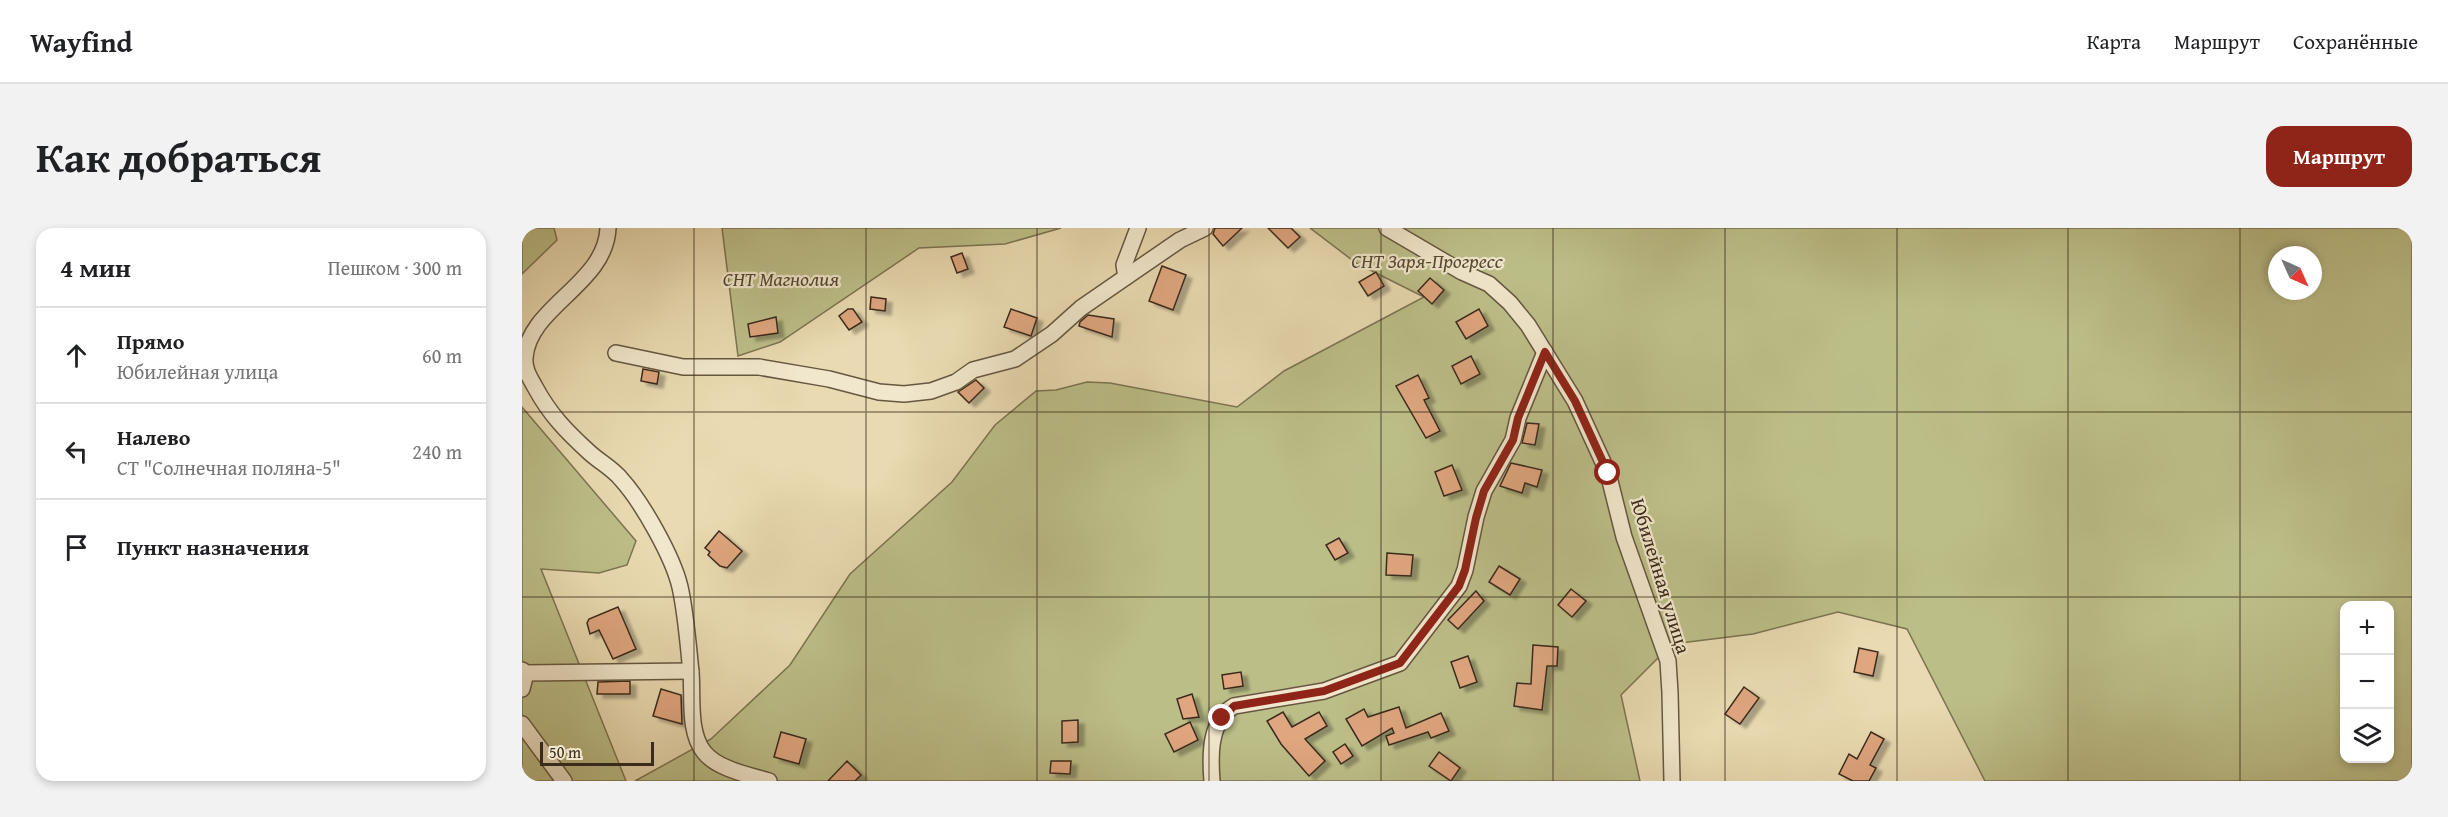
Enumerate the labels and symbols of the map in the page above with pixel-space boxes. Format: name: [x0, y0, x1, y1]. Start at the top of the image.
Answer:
park label: СНТ Заря-Прогресс: [1351, 246, 1504, 275]
north arrow: [2268, 246, 2322, 300]
park label: СНТ Магнолия: [723, 264, 839, 293]
route start: [1594, 459, 1620, 485]
street label: Юбилейная улица: [1624, 495, 1699, 658]
route end: [1208, 704, 1234, 730]
scale bar: [540, 739, 654, 766]

